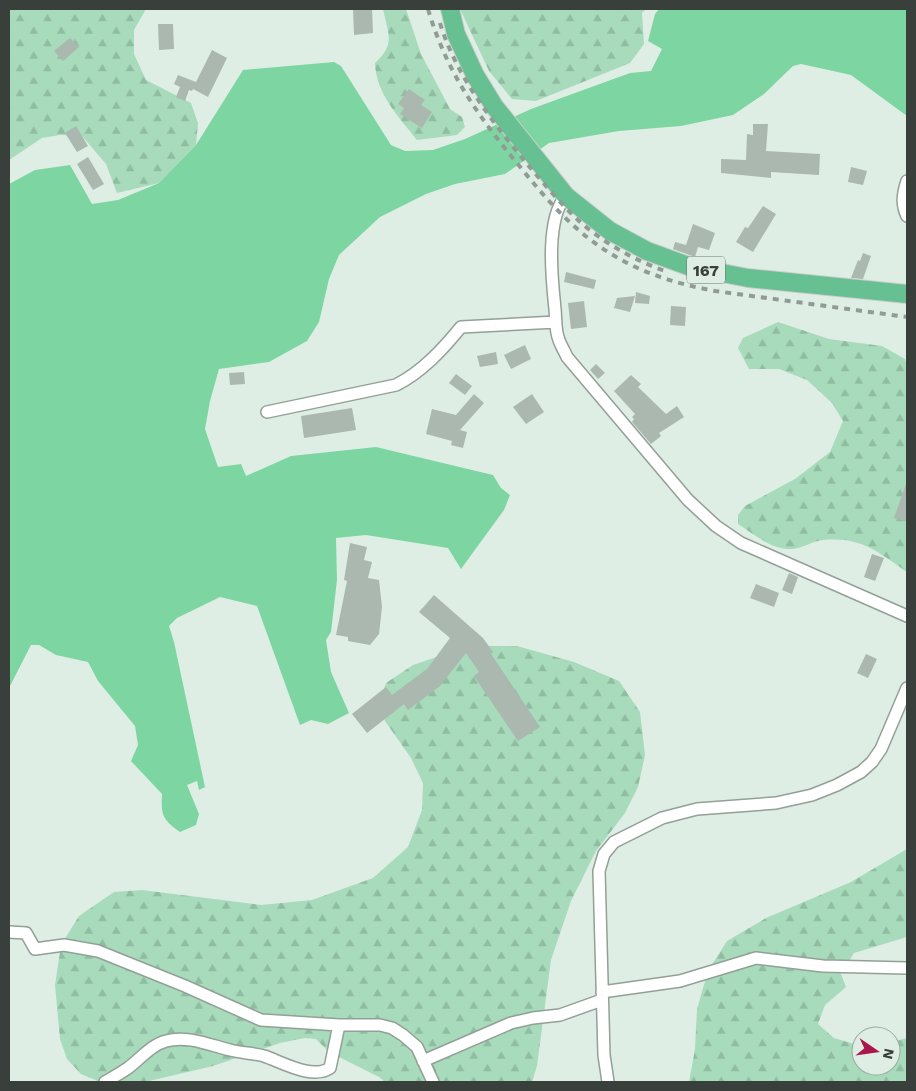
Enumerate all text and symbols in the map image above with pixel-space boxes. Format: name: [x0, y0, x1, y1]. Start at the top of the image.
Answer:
road number: 167: [687, 256, 725, 284]
north arrow: [851, 1026, 901, 1076]
text: N: [880, 1047, 898, 1061]

